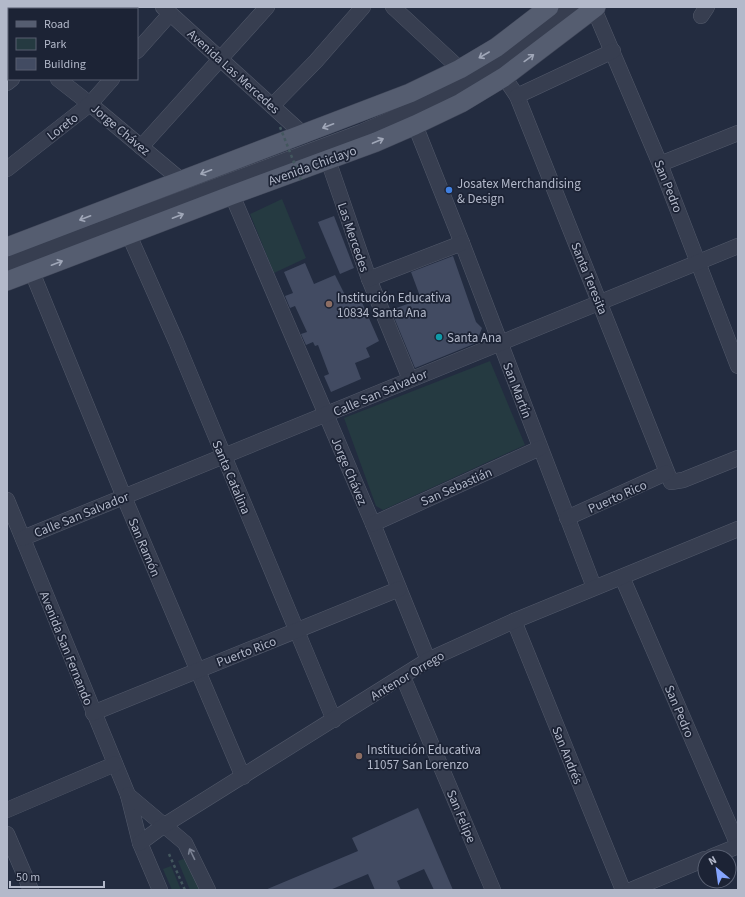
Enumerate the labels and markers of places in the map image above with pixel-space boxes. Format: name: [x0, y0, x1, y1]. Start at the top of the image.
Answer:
place label: Josatex Merchandising & Design: [457, 175, 581, 208]
marker: Josatex Merchandising & Design: [444, 185, 454, 195]
place label: Institución Educativa 10834 Santa Ana: [337, 289, 451, 322]
marker: Institución Educativa 10834 Santa Ana: [324, 299, 334, 309]
place label: Santa Ana: [447, 329, 502, 347]
marker: Santa Ana: [434, 332, 444, 342]
place label: Institución Educativa 11057 San Lorenzo: [367, 741, 481, 774]
marker: Institución Educativa 11057 San Lorenzo: [354, 751, 364, 761]

